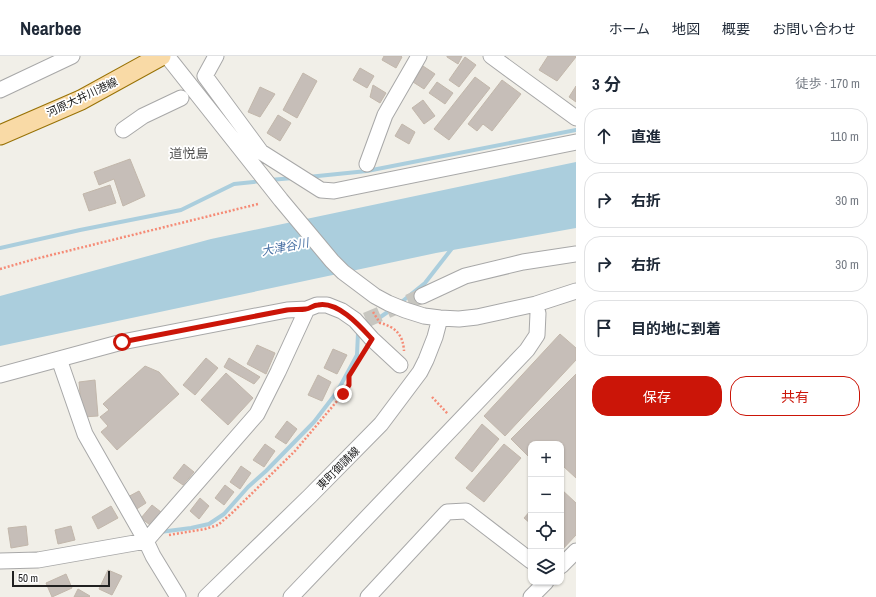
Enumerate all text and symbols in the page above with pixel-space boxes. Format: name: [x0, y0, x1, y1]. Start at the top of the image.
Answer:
text: Nearbee: [20, 15, 81, 41]
text: ホーム: [608, 20, 650, 38]
text: 地図: [672, 20, 700, 38]
text: 概要: [722, 20, 750, 38]
text: お問い合わせ: [772, 20, 856, 38]
text: 3 分: [592, 72, 621, 95]
street label: 河原大井川港線: [44, 74, 120, 120]
text: 徒歩 · 170 m: [795, 75, 860, 92]
icon: ahead: [593, 125, 615, 147]
text: 直進: [631, 126, 661, 147]
text: 110 m: [830, 128, 859, 145]
district label: 道悦島: [169, 145, 209, 162]
icon: right: [593, 189, 615, 211]
text: 右折: [631, 190, 661, 211]
text: 30 m: [835, 192, 859, 209]
water label: 大津谷川: [260, 234, 312, 259]
icon: right: [593, 253, 615, 275]
text: 右折: [631, 254, 661, 275]
text: 30 m: [835, 256, 859, 273]
icon: arrive: [593, 317, 615, 339]
text: 目的地に到着: [631, 318, 721, 339]
route start: [113, 333, 131, 351]
button: 保存: [592, 376, 722, 416]
button: 共有: [730, 376, 860, 416]
route end: [334, 385, 352, 403]
map controls: [528, 441, 564, 585]
button: +: [528, 441, 564, 477]
street label: 東町御請線: [314, 444, 362, 492]
button: −: [528, 477, 564, 513]
button: locate: [528, 513, 564, 549]
button: layers: [528, 549, 564, 585]
scale bar: [12, 569, 110, 588]
text: 50 m: [18, 571, 38, 585]

